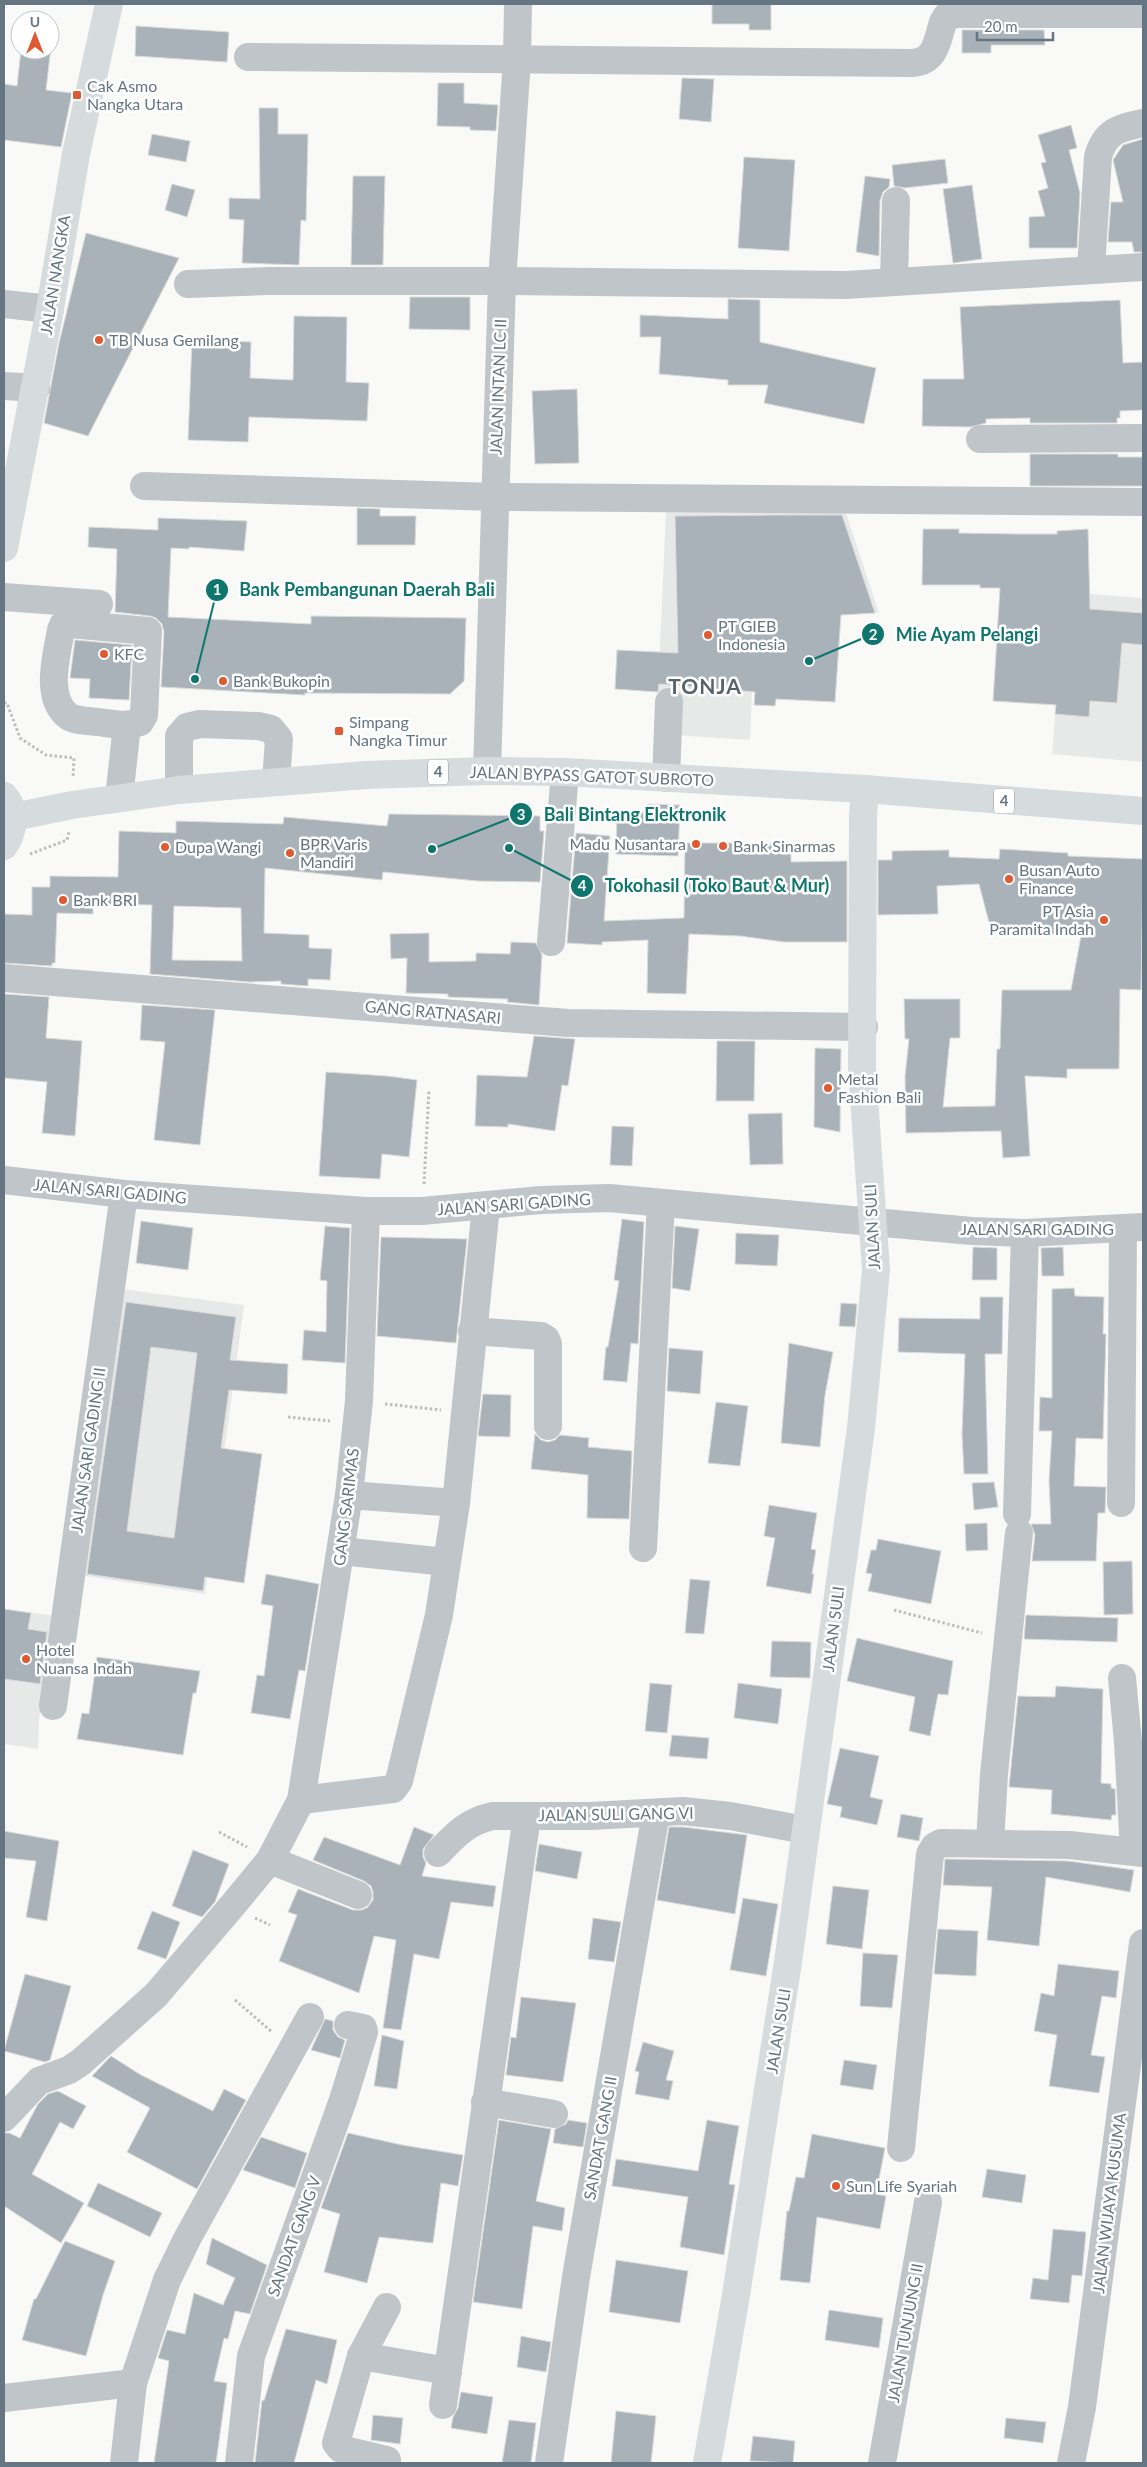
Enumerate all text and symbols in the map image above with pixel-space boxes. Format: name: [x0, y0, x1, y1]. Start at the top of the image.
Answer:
north arrow: [10, 10, 60, 60]
scale bar: [977, 10, 1053, 42]
text: U: [30, 13, 40, 30]
text: 20 m: [984, 17, 1018, 35]
place label: Cak Asmo Nangka Utara: [87, 76, 183, 113]
marker: Cak Asmo Nangka Utara: [71, 89, 83, 101]
street label: JALAN NANGKA: [36, 213, 73, 336]
street label: JALAN INTAN LC II: [486, 318, 509, 455]
place label: TB Nusa Gemilang: [109, 330, 239, 349]
marker: TB Nusa Gemilang: [93, 334, 105, 346]
callout: Bank Pembangunan Daerah Bali: [204, 574, 505, 607]
text: Bank Pembangunan Daerah Bali: [239, 578, 495, 600]
text: 1: [213, 580, 221, 598]
place label: PT GIEB Indonesia: [718, 616, 785, 653]
callout: Mie Ayam Pelangi: [860, 618, 1048, 651]
text: Mie Ayam Pelangi: [896, 623, 1038, 645]
text: 2: [869, 625, 878, 643]
marker: PT GIEB Indonesia: [702, 629, 714, 641]
place label: KFC: [114, 644, 145, 663]
marker: KFC: [98, 648, 110, 660]
place label: Bank Bukopin: [233, 671, 330, 690]
district label: TONJA: [668, 673, 742, 698]
marker: Bank Bukopin: [217, 675, 229, 687]
place label: Simpang Nangka Timur: [349, 712, 447, 749]
marker: Simpang Nangka Timur: [333, 725, 345, 737]
road number: 4: [428, 760, 448, 784]
street label: JALAN BYPASS GATOT SUBROTO: [470, 762, 715, 789]
road number: 4: [994, 788, 1014, 814]
callout: Bali Bintang Elektronik: [509, 798, 736, 831]
text: Bali Bintang Elektronik: [544, 803, 727, 825]
text: 3: [517, 805, 525, 823]
place label: BPR Varis Mandiri: [300, 834, 368, 871]
place label: Madu Nusantara: [569, 834, 686, 853]
place label: Bank Sinarmas: [733, 836, 836, 855]
place label: Dupa Wangi: [175, 837, 261, 856]
marker: Madu Nusantara: [690, 838, 702, 850]
marker: Bank Sinarmas: [717, 840, 729, 852]
marker: Dupa Wangi: [159, 841, 171, 853]
marker: BPR Varis Mandiri: [284, 847, 296, 859]
place label: Busan Auto Finance: [1019, 860, 1100, 897]
callout: Tokohasil (Toko Baut & Mur): [569, 870, 839, 903]
marker: Busan Auto Finance: [1003, 873, 1015, 885]
text: Tokohasil (Toko Baut & Mur): [605, 874, 829, 896]
text: 4: [578, 876, 587, 894]
place label: Bank BRI: [73, 890, 137, 909]
marker: Bank BRI: [57, 894, 69, 906]
place label: PT Asia Paramita Indah: [989, 901, 1094, 938]
marker: PT Asia Paramita Indah: [1098, 914, 1110, 926]
street label: GANG RATNASARI: [364, 996, 502, 1027]
place label: Metal Fashion Bali: [838, 1069, 921, 1106]
marker: Metal Fashion Bali: [822, 1082, 834, 1094]
street label: JALAN SARI GADING: [33, 1174, 187, 1207]
street label: JALAN SULI: [860, 1184, 883, 1270]
street label: JALAN SARI GADING: [437, 1189, 591, 1218]
street label: JALAN SARI GADING: [960, 1219, 1114, 1238]
street label: JALAN SARI GADING II: [66, 1366, 109, 1534]
street label: GANG SARIMAS: [329, 1447, 362, 1567]
street label: JALAN SULI: [818, 1585, 847, 1673]
place label: Hotel Nuansa Indah: [36, 1640, 132, 1677]
marker: Hotel Nuansa Indah: [20, 1653, 32, 1665]
street label: JALAN SULI GANG VI: [538, 1803, 694, 1824]
street label: JALAN SULI: [761, 1987, 794, 2075]
street label: SANDAT GANG II: [579, 2074, 620, 2201]
street label: JALAN WIJAYA KUSUMA: [1088, 2111, 1129, 2294]
street label: SANDAT GANG V: [263, 2173, 324, 2299]
place label: Sun Life Syariah: [846, 2176, 957, 2195]
marker: Sun Life Syariah: [830, 2180, 842, 2192]
street label: JALAN TUNJUNG II: [883, 2262, 926, 2404]

